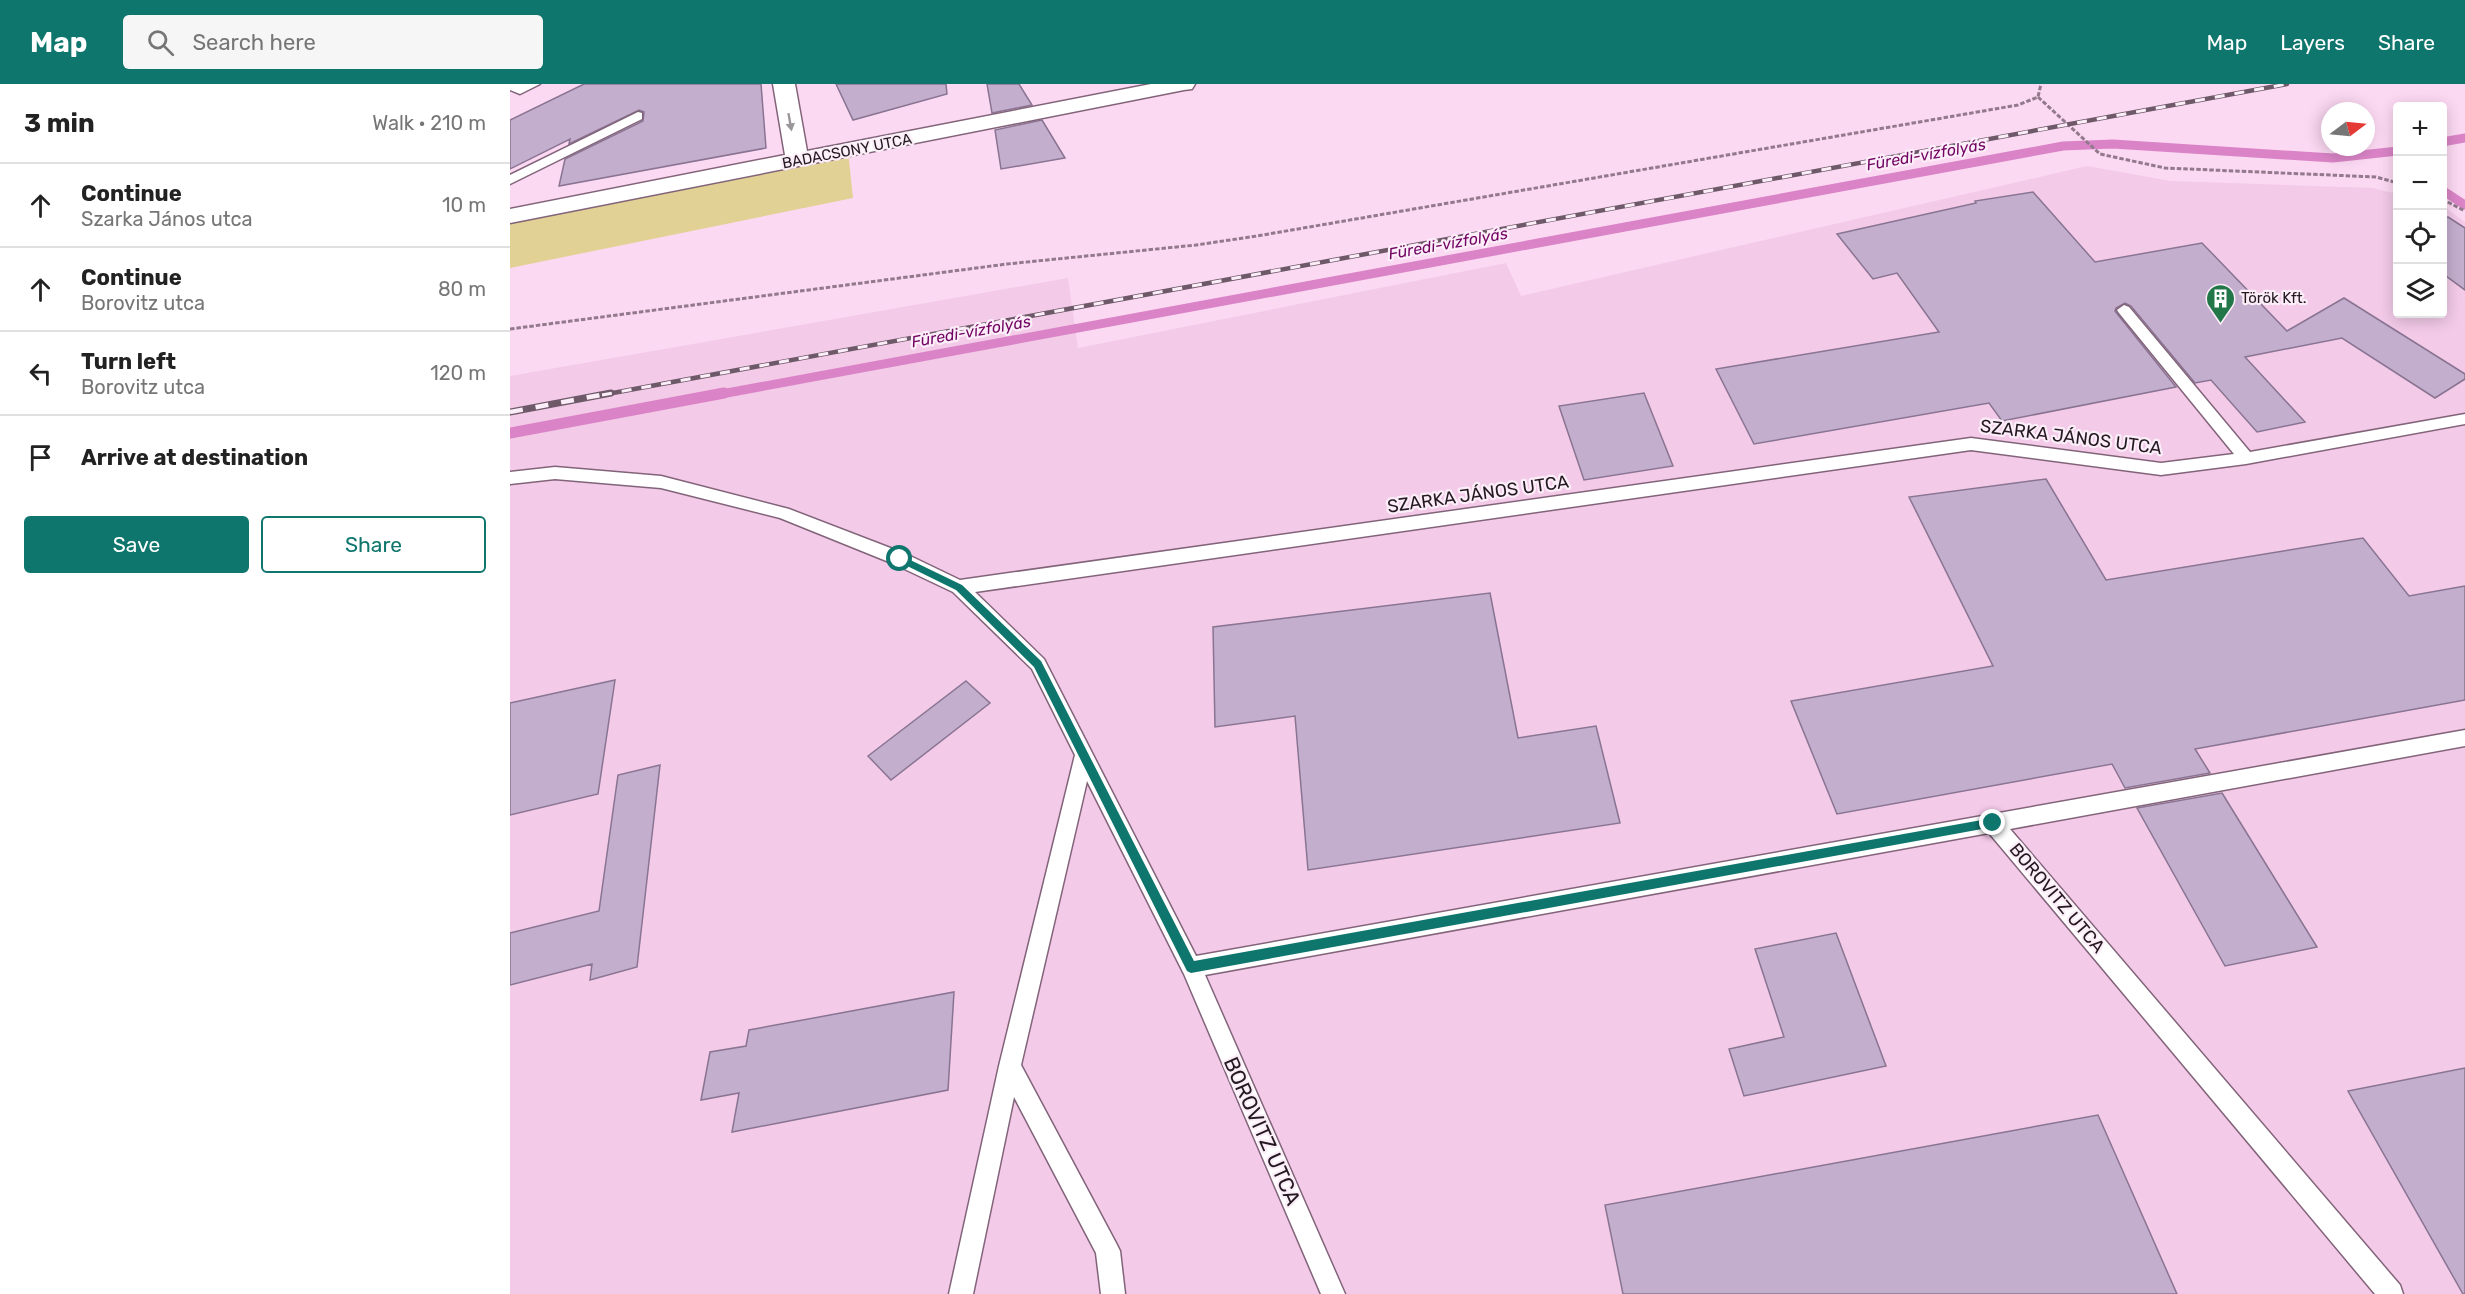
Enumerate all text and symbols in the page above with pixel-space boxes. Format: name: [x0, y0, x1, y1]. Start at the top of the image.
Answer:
search box: [123, 15, 543, 69]
text: Map: [30, 26, 87, 59]
icon: search: [144, 26, 177, 59]
text: Search here: [192, 29, 316, 56]
text: Map: [2206, 30, 2247, 55]
text: Layers: [2280, 30, 2345, 55]
text: Share: [2378, 30, 2435, 55]
north arrow: [2321, 102, 2375, 156]
map controls: [2393, 102, 2447, 318]
button: +: [2393, 102, 2447, 156]
text: 3 min: [24, 108, 95, 139]
text: Walk · 210 m: [372, 111, 486, 135]
one-way arrow: [786, 113, 795, 132]
street label: BADACSONY UTCA: [781, 130, 913, 172]
water label: Füredi-vízfolyás: [1865, 135, 1987, 174]
button: −: [2393, 156, 2447, 210]
text: Continue: [81, 180, 182, 207]
icon: ahead: [24, 189, 57, 222]
text: 10 m: [442, 193, 486, 217]
text: Szarka János utca: [81, 207, 253, 231]
button: locate: [2393, 210, 2447, 264]
water label: Füredi-vízfolyás: [1387, 224, 1509, 263]
text: Continue: [81, 264, 182, 291]
button: layers: [2393, 264, 2447, 318]
icon: ahead: [24, 273, 57, 306]
text: 80 m: [438, 277, 486, 301]
building icon: Török Kft.: [2204, 282, 2236, 324]
place label: Török Kft.: [2241, 289, 2306, 307]
text: Borovitz utca: [81, 291, 205, 315]
water label: Füredi-vízfolyás: [910, 312, 1032, 351]
text: Turn left: [81, 348, 176, 375]
icon: left: [24, 357, 57, 390]
text: 120 m: [430, 361, 486, 385]
text: Borovitz utca: [81, 375, 205, 399]
street label: SZARKA JÁNOS UTCA: [1979, 415, 2163, 459]
icon: arrive: [24, 441, 57, 474]
text: Arrive at destination: [81, 444, 308, 471]
street label: SZARKA JÁNOS UTCA: [1386, 470, 1570, 518]
button: Save: [24, 516, 249, 573]
button: Share: [261, 516, 486, 573]
route start: [886, 545, 912, 571]
route end: [1979, 809, 2005, 835]
street label: BOROVITZ UTCA: [2005, 839, 2109, 957]
street label: BOROVITZ UTCA: [1219, 1053, 1306, 1209]

